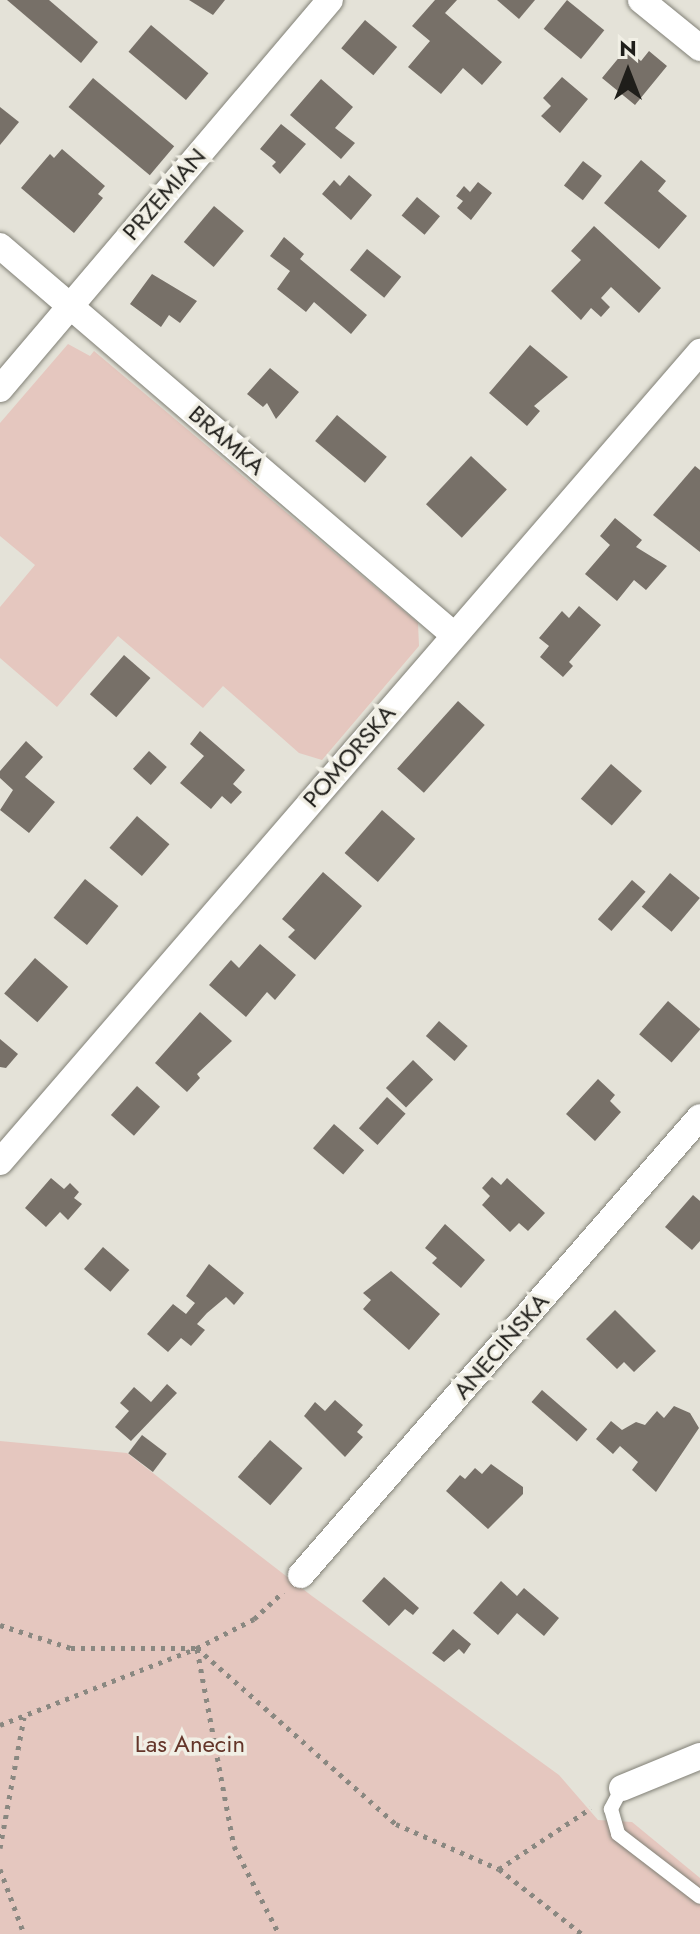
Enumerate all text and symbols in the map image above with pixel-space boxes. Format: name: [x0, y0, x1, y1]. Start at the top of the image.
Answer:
north arrow: [588, 32, 668, 112]
text: N: [619, 32, 637, 64]
street label: PRZEMIAN: [116, 142, 212, 246]
street label: BRAMKA: [183, 399, 271, 481]
street label: POMORSKA: [297, 699, 401, 813]
street label: ANECIŃSKA: [447, 1287, 555, 1405]
park label: Las Anecin: [135, 1730, 245, 1758]

